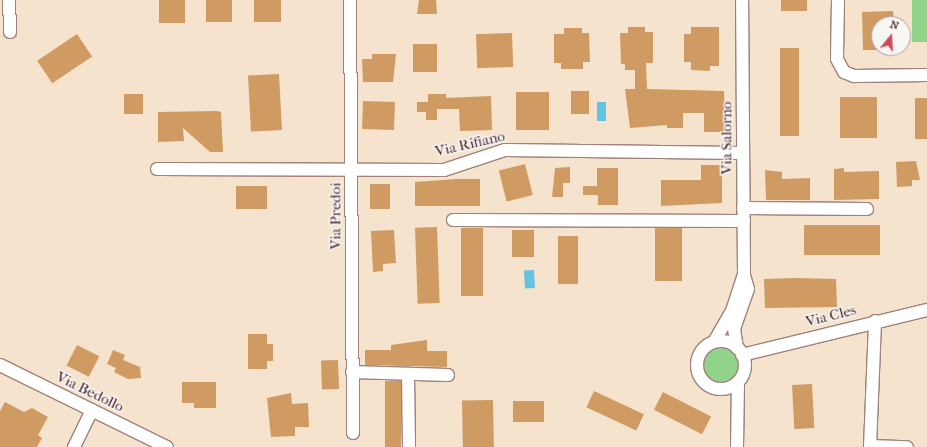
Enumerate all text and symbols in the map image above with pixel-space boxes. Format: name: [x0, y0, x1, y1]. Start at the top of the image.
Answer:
north arrow: [871, 16, 911, 56]
text: N: [889, 18, 901, 33]
street label: Via Salorno: [718, 101, 736, 175]
street label: Via Rifiano: [433, 127, 507, 161]
street label: Via Predoi: [327, 182, 345, 250]
street label: Via Cles: [804, 301, 858, 331]
street label: Via Bedollo: [53, 368, 127, 416]

